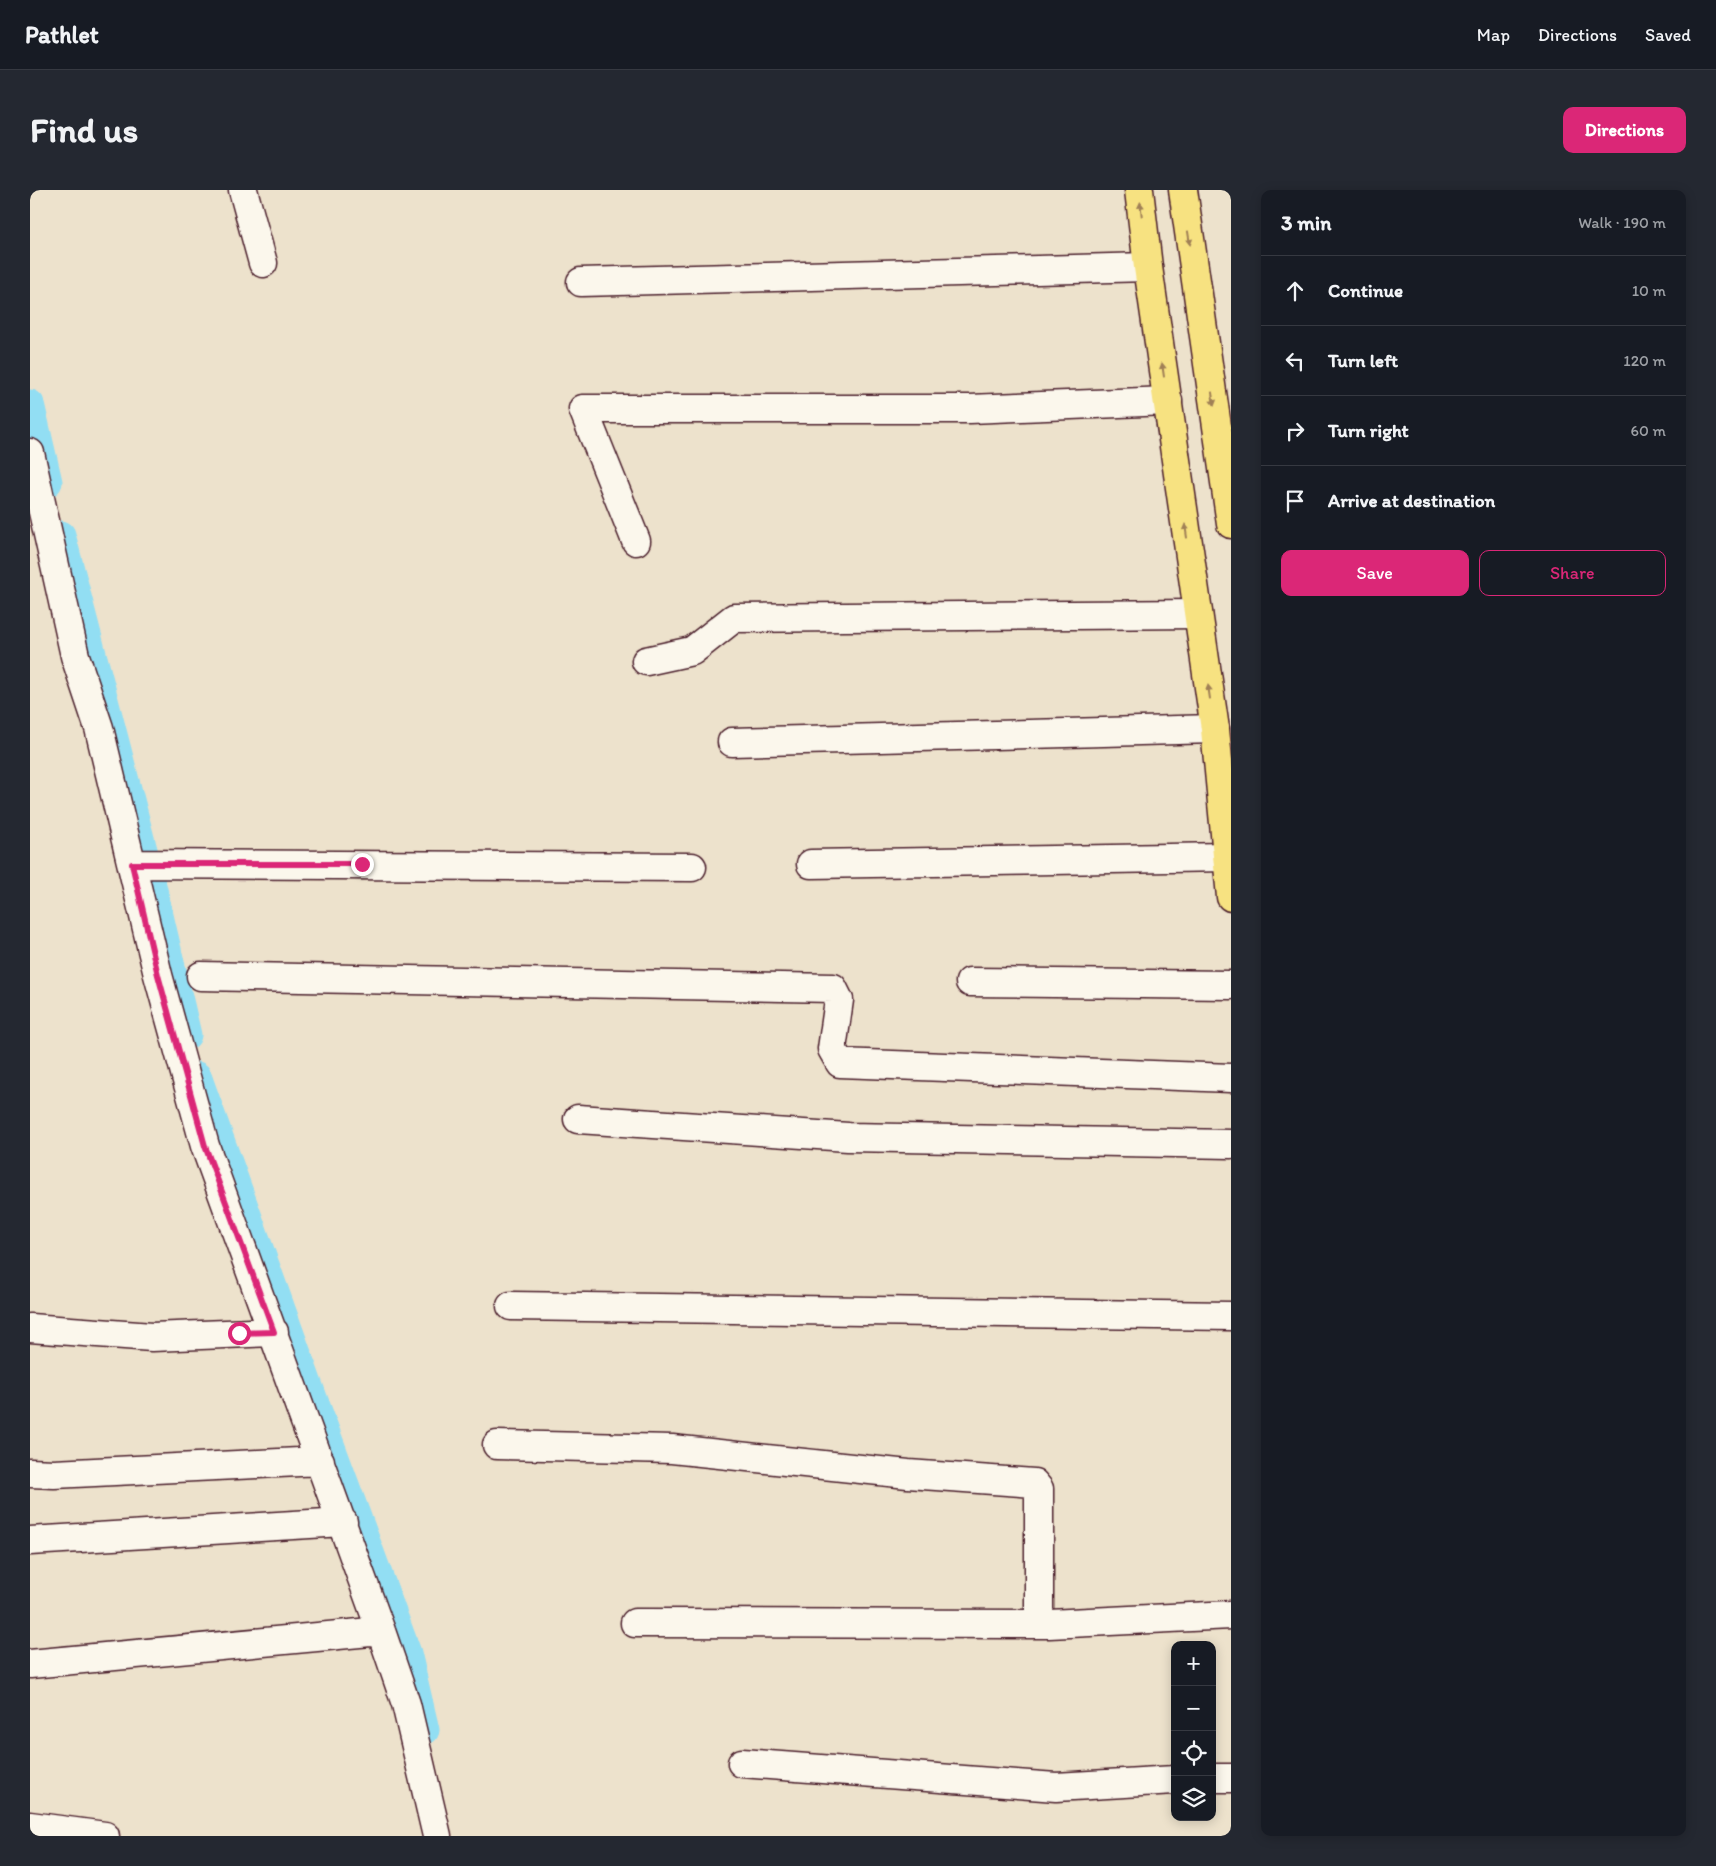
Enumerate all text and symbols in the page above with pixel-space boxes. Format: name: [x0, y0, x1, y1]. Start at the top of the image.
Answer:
text: Pathlet: [25, 20, 99, 49]
text: Map: [1477, 24, 1510, 46]
text: Directions: [1538, 24, 1617, 46]
text: Saved: [1645, 24, 1691, 46]
button: Directions: [1563, 107, 1686, 153]
text: Find us: [30, 109, 138, 151]
one-way arrow: [1137, 201, 1145, 217]
text: 3 min: [1281, 210, 1331, 235]
text: Walk · 190 m: [1578, 213, 1666, 232]
one-way arrow: [1185, 231, 1193, 247]
icon: ahead: [1281, 277, 1309, 305]
text: Continue: [1328, 279, 1403, 302]
text: 10 m: [1632, 281, 1666, 300]
icon: left: [1281, 347, 1309, 375]
text: Turn left: [1328, 349, 1398, 372]
text: 120 m: [1623, 351, 1666, 370]
one-way arrow: [1159, 362, 1167, 378]
one-way arrow: [1209, 391, 1217, 407]
icon: right: [1281, 417, 1309, 445]
text: Turn right: [1328, 419, 1409, 442]
text: 60 m: [1631, 421, 1666, 440]
icon: arrive: [1281, 487, 1309, 515]
text: Arrive at destination: [1328, 489, 1495, 512]
one-way arrow: [1182, 523, 1190, 539]
button: Save: [1281, 550, 1469, 596]
button: Share: [1479, 550, 1666, 596]
one-way arrow: [1205, 684, 1213, 700]
route end: [351, 853, 374, 876]
route start: [228, 1322, 251, 1345]
map controls: [1171, 1641, 1216, 1821]
button: +: [1171, 1641, 1216, 1686]
button: −: [1171, 1686, 1216, 1731]
button: locate: [1171, 1731, 1216, 1776]
button: layers: [1171, 1776, 1216, 1821]

